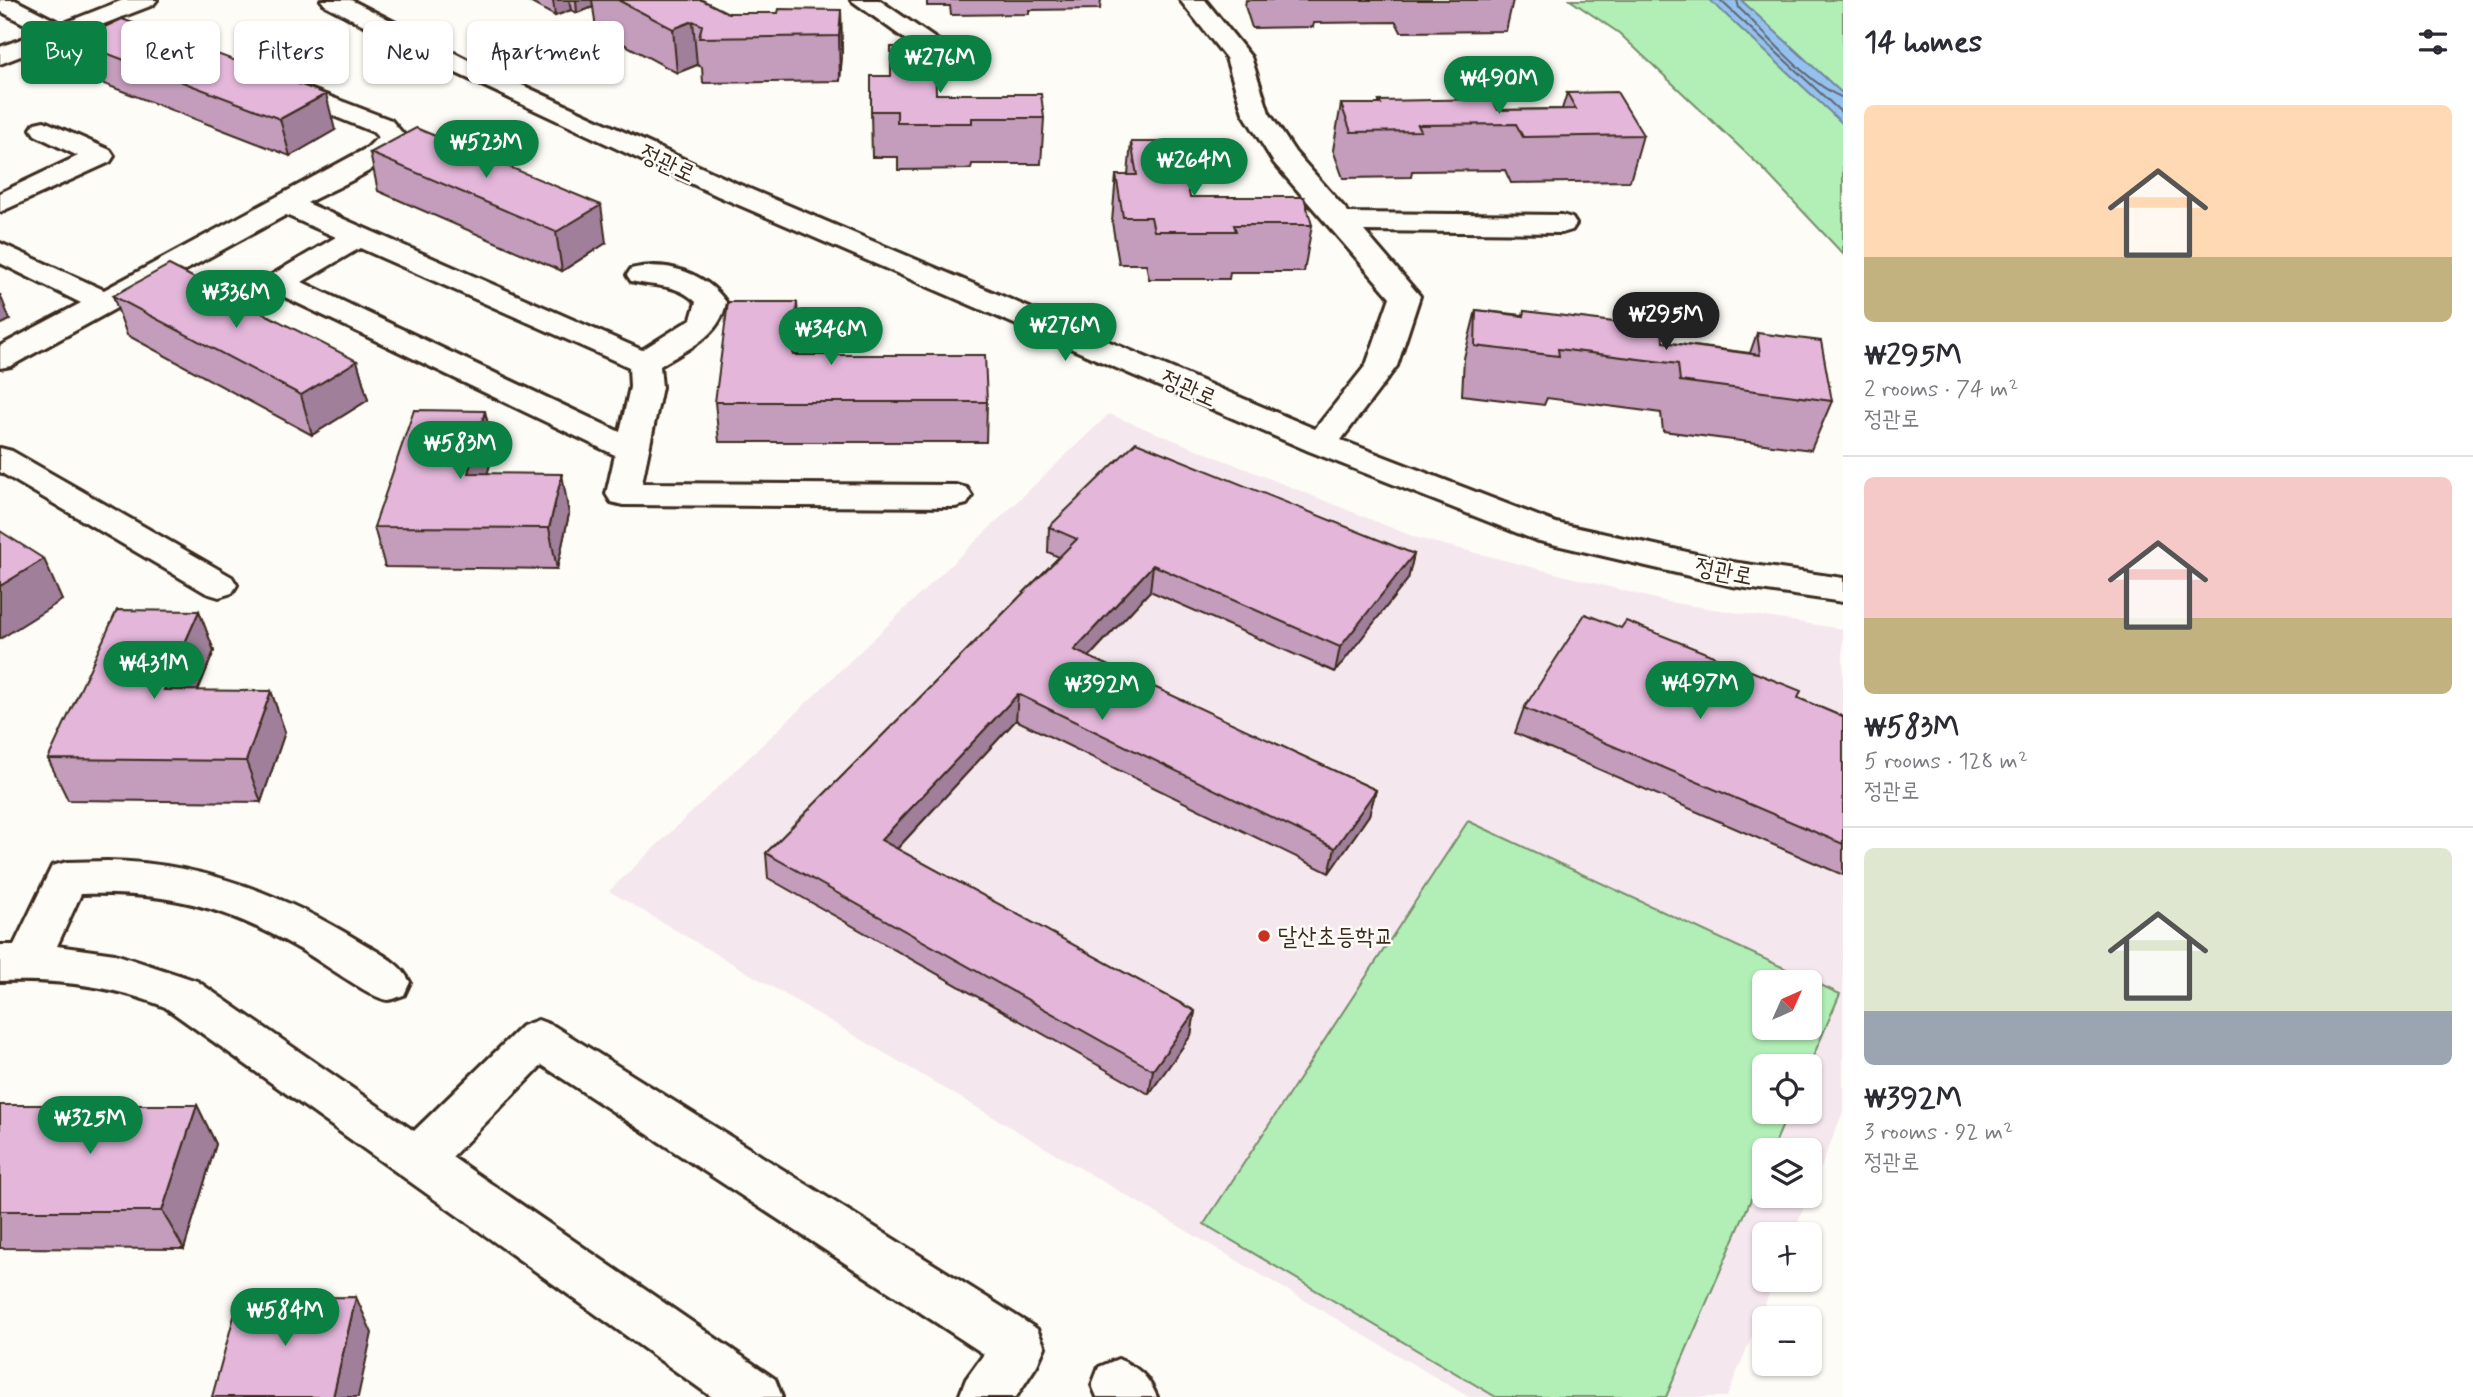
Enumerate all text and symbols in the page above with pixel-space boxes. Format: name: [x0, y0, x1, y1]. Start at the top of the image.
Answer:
chip: Buy: [21, 21, 107, 84]
chip: Rent: [121, 21, 220, 84]
chip: Filters: [234, 21, 349, 84]
chip: New: [363, 21, 453, 84]
chip: Apartment: [467, 21, 624, 84]
text: 14 homes: [1864, 23, 1982, 62]
icon: filters: [2414, 23, 2452, 61]
pin: ₩276M: [891, 36, 989, 95]
text: ₩276M: [905, 43, 975, 73]
pin: ₩490M: [1450, 57, 1548, 116]
text: ₩490M: [1460, 64, 1538, 94]
pin: ₩523M: [437, 120, 535, 180]
text: ₩523M: [450, 128, 522, 158]
street label: 정관로: [635, 138, 700, 191]
pin: ₩264M: [1145, 138, 1243, 198]
text: ₩264M: [1157, 146, 1231, 176]
icon: home: [2095, 150, 2221, 276]
pin: ₩336M: [187, 270, 285, 330]
text: ₩336M: [202, 278, 270, 308]
pin: ₩295M: [1617, 292, 1715, 352]
text: ₩295M: [1628, 300, 1704, 330]
pin: ₩276M: [1016, 304, 1114, 363]
pin: ₩346M: [782, 308, 880, 367]
text: ₩276M: [1030, 311, 1100, 341]
text: ₩346M: [795, 315, 867, 345]
text: ₩295M: [1864, 336, 1962, 375]
street label: 정관로: [1156, 364, 1221, 415]
text: 2 rooms · 74 m²: [1864, 375, 2019, 405]
text: 정관로: [1864, 405, 1920, 435]
pin: ₩583M: [411, 421, 509, 481]
text: ₩583M: [423, 429, 497, 459]
icon: home: [2095, 522, 2221, 648]
street label: 정관로: [1692, 552, 1755, 593]
pin: ₩431M: [105, 642, 203, 701]
text: ₩431M: [119, 649, 189, 679]
pin: ₩392M: [1053, 662, 1151, 722]
pin: ₩497M: [1651, 662, 1749, 721]
text: ₩497M: [1661, 669, 1739, 699]
text: ₩392M: [1064, 670, 1140, 700]
text: ₩583M: [1864, 708, 1959, 747]
text: 5 rooms · 128 m²: [1864, 747, 2028, 777]
text: 정관로: [1864, 777, 1920, 807]
icon: home: [2095, 893, 2221, 1019]
place label: 달산초등학교: [1278, 922, 1394, 953]
marker: 달산초등학교: [1256, 928, 1272, 944]
north arrow: [1752, 970, 1822, 1040]
map controls: [1752, 970, 1822, 1376]
button: locate: [1752, 1054, 1822, 1124]
text: ₩392M: [1864, 1079, 1962, 1118]
pin: ₩325M: [41, 1096, 139, 1156]
text: ₩325M: [54, 1104, 126, 1134]
text: 3 rooms · 92 m²: [1864, 1118, 2013, 1148]
button: layers: [1752, 1138, 1822, 1208]
text: 정관로: [1864, 1148, 1920, 1178]
button: +: [1752, 1222, 1822, 1292]
pin: ₩584M: [236, 1288, 334, 1348]
text: ₩584M: [246, 1296, 324, 1326]
button: −: [1752, 1306, 1822, 1376]

